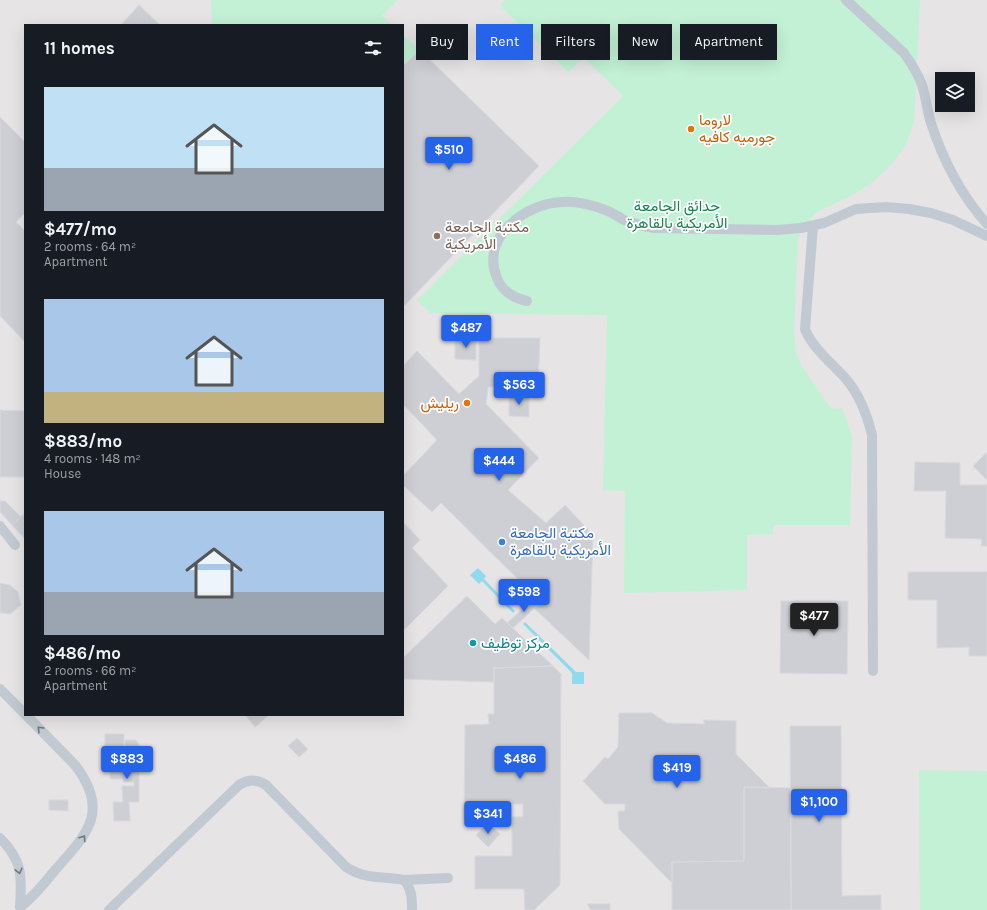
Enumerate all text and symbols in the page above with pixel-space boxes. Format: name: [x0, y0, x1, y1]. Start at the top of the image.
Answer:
chip: Buy: [416, 24, 468, 60]
chip: Rent: [476, 24, 533, 60]
chip: Filters: [541, 24, 610, 60]
chip: New: [618, 24, 672, 60]
chip: Apartment: [680, 24, 777, 60]
icon: filters: [362, 37, 384, 59]
text: 11 homes: [44, 38, 115, 58]
map controls: [935, 72, 975, 112]
button: layers: [935, 72, 975, 112]
place label: لاروما جورميه كافيه: [699, 111, 775, 146]
icon: home: [178, 113, 250, 185]
marker: لاروما جورميه كافيه: [686, 124, 696, 134]
pin: $510: [425, 137, 473, 171]
text: $510: [434, 142, 464, 157]
park label: حدائق الجامعة الأمريكية بالقاهرة: [626, 197, 728, 232]
place label: مكتبة الجامعة الأمريكية: [445, 218, 529, 253]
text: $477/mo: [44, 219, 117, 239]
marker: مكتبة الجامعة الأمريكية: [432, 231, 442, 241]
text: 2 rooms · 64 m²: [44, 239, 136, 254]
text: Apartment: [44, 254, 107, 269]
pin: $487: [442, 315, 490, 349]
text: $487: [450, 320, 482, 335]
icon: home: [178, 325, 250, 397]
pin: $563: [495, 372, 543, 406]
text: $563: [503, 377, 535, 392]
place label: ريليش: [420, 394, 459, 413]
marker: ريليش: [462, 398, 472, 408]
text: $883/mo: [44, 431, 122, 451]
pin: $444: [475, 448, 523, 482]
text: 4 rooms · 148 m²: [44, 451, 141, 466]
text: $444: [483, 453, 515, 468]
text: House: [44, 466, 81, 481]
place label: مكتبة الجامعة الأمريكية بالقاهرة: [510, 524, 611, 559]
icon: home: [178, 537, 250, 609]
marker: مكتبة الجامعة الأمريكية بالقاهرة: [497, 537, 507, 547]
pin: $598: [500, 579, 548, 613]
text: $598: [508, 584, 540, 599]
pin: $477: [790, 603, 838, 637]
text: $477: [799, 608, 829, 623]
place label: مركز توظيف: [481, 634, 550, 652]
marker: مركز توظيف: [468, 638, 478, 648]
text: $486/mo: [44, 643, 121, 663]
text: 2 rooms · 66 m²: [44, 663, 136, 678]
text: Apartment: [44, 678, 107, 693]
one-way arrow: [37, 726, 45, 734]
pin: $883: [103, 746, 151, 780]
pin: $486: [496, 746, 544, 780]
text: $883: [110, 751, 144, 766]
text: $486: [504, 751, 537, 766]
pin: $419: [653, 755, 701, 789]
text: $419: [662, 760, 692, 775]
pin: $1,100: [786, 789, 852, 823]
text: $1,100: [800, 794, 838, 809]
pin: $341: [464, 801, 512, 835]
text: $341: [473, 806, 503, 821]
one-way arrow: [78, 835, 85, 842]
one-way arrow: [15, 868, 23, 874]

